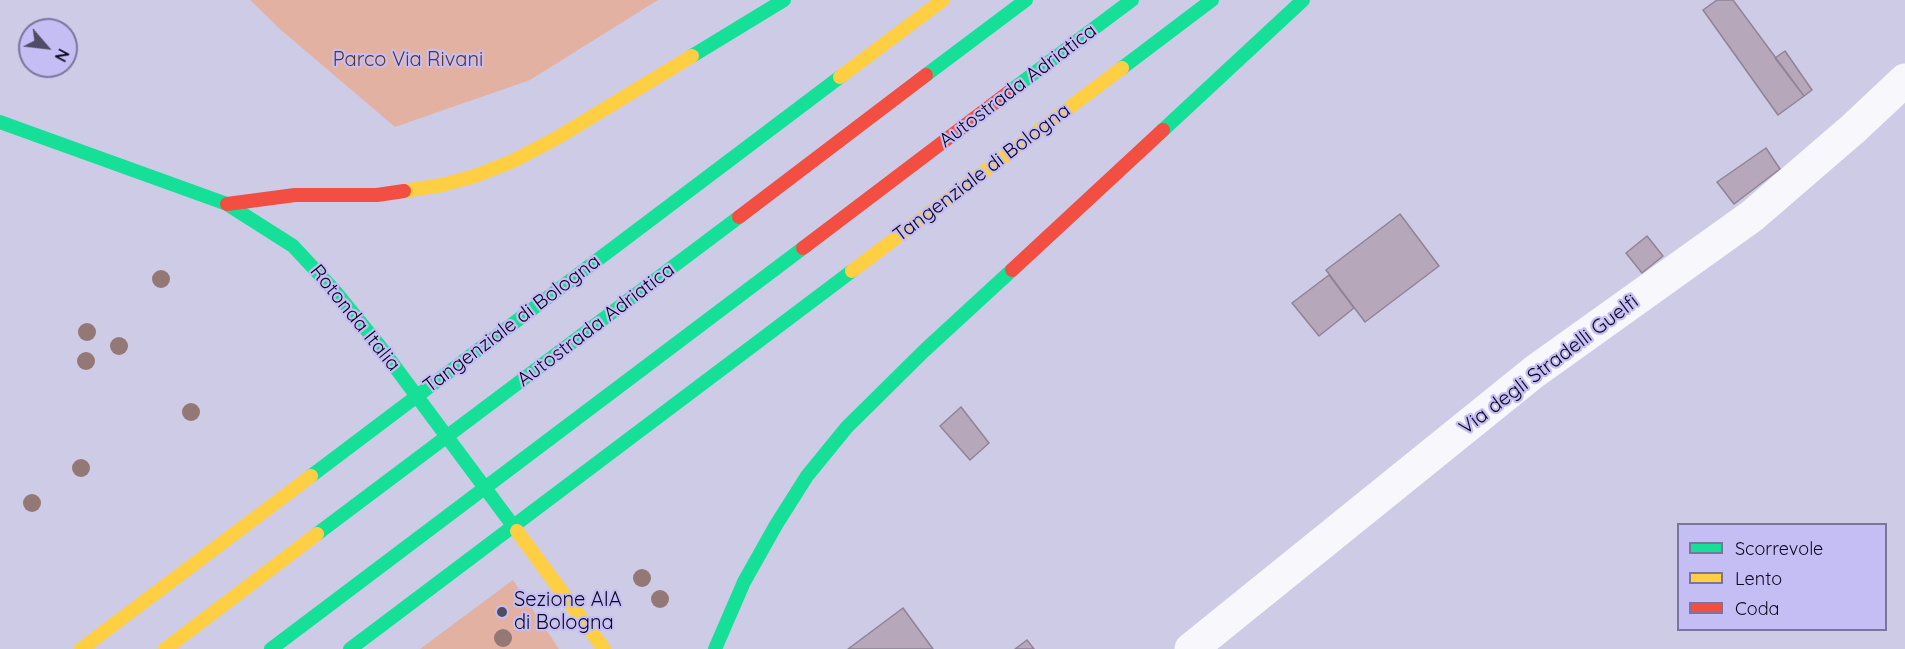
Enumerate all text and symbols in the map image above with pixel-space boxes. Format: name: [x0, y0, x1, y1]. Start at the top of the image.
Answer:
north arrow: [18, 18, 78, 78]
street label: Autostrada Adriatica: [935, 19, 1101, 153]
text: N: [51, 46, 74, 65]
park label: Parco Via Rivani: [333, 48, 483, 72]
street label: Tangenziale di Bologna: [889, 99, 1075, 247]
street label: Tangenziale di Bologna: [419, 250, 605, 398]
street label: Autostrada Adriatica: [513, 258, 679, 392]
street label: Rotonda Italia: [305, 260, 405, 376]
street label: Via degli Stradelli Guelfi: [1455, 290, 1643, 440]
legend: [1677, 523, 1887, 631]
text: Scorrevole: [1735, 537, 1823, 560]
text: Lento: [1735, 567, 1782, 590]
place label: Sezione AIA di Bologna: [514, 588, 622, 635]
text: Coda: [1735, 597, 1779, 620]
marker: Sezione AIA di Bologna: [495, 605, 509, 619]

